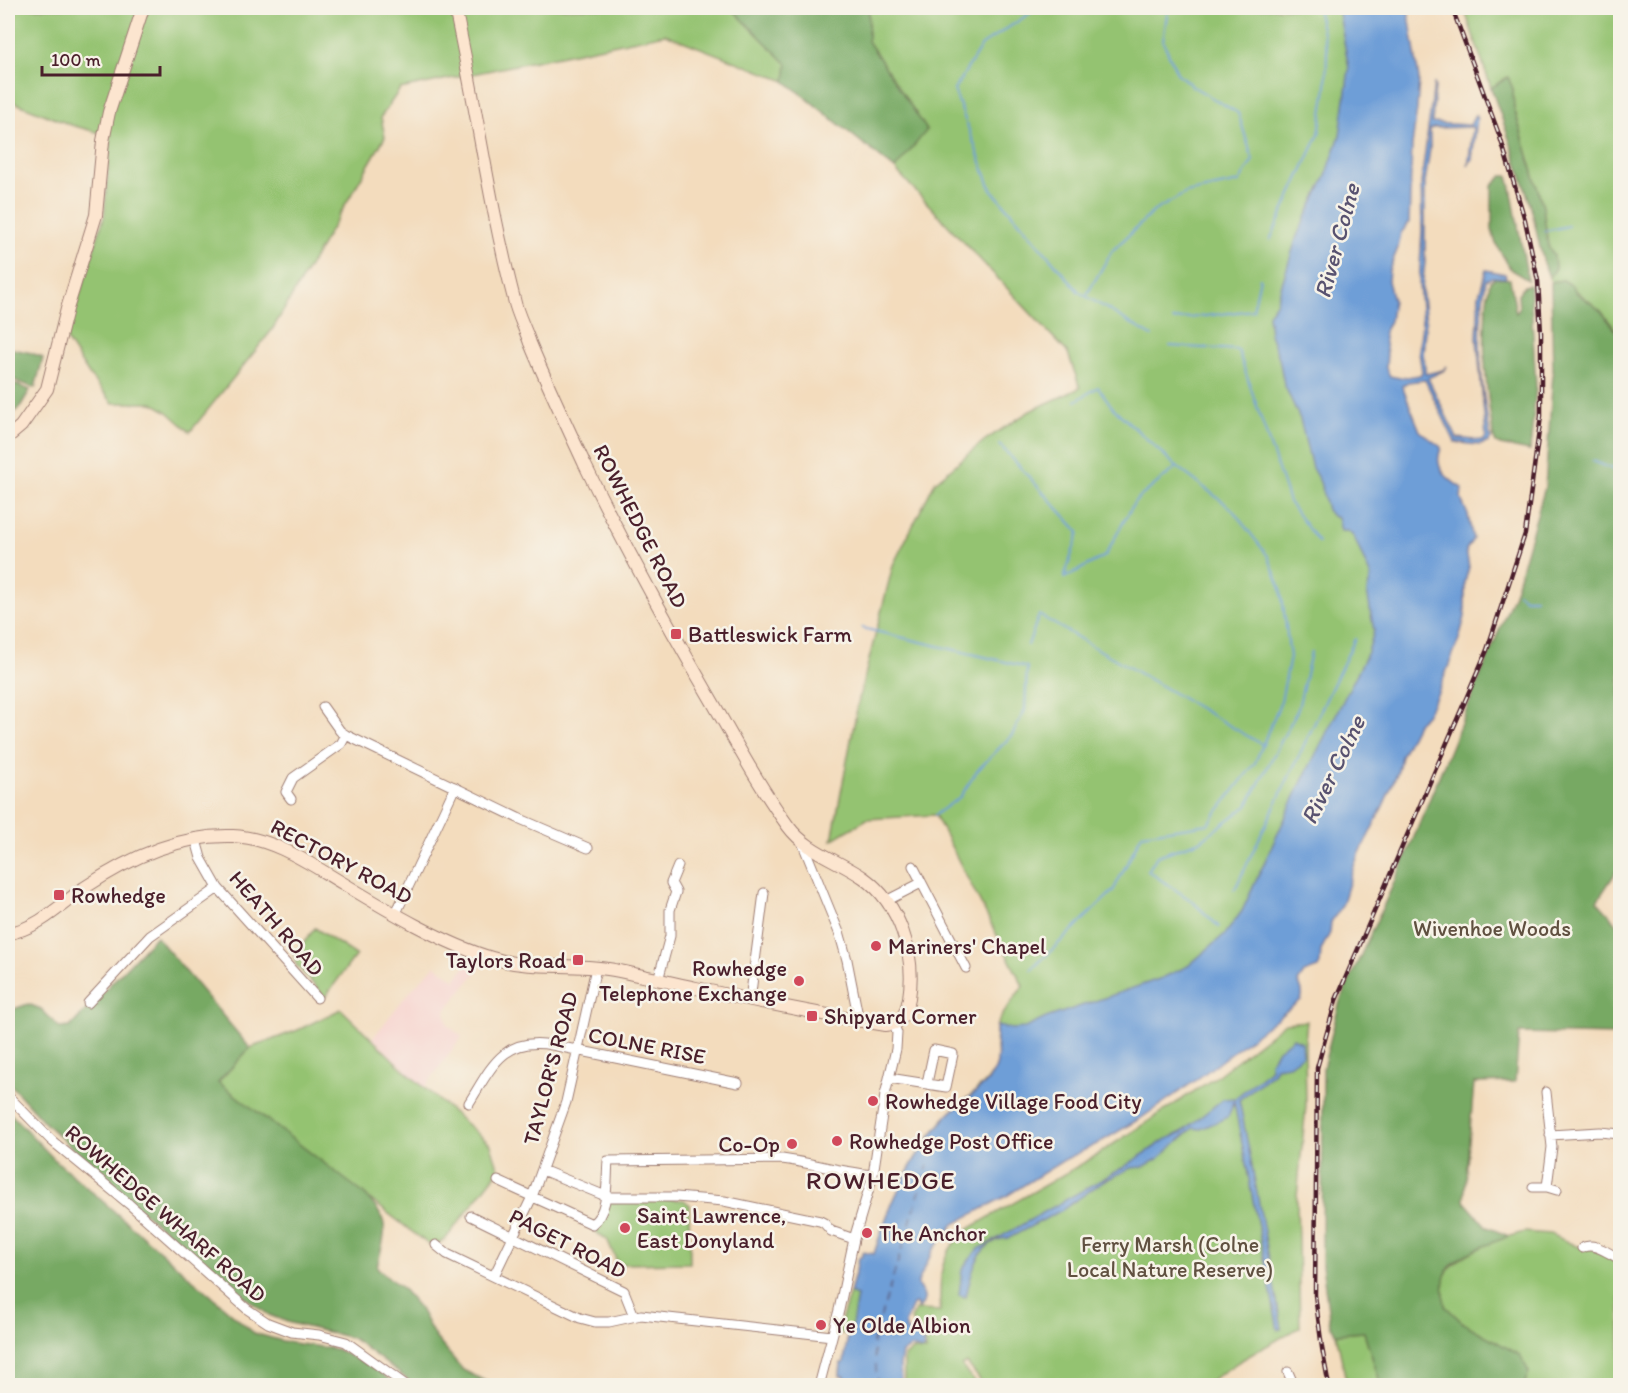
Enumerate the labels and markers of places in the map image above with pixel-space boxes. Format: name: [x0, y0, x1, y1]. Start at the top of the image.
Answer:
place label: Battleswick Farm: [688, 621, 853, 648]
marker: Battleswick Farm: [669, 627, 683, 641]
place label: Rowhedge: [71, 882, 166, 909]
marker: Rowhedge: [52, 888, 66, 902]
place label: Mariners' Chapel: [888, 933, 1046, 960]
marker: Mariners' Chapel: [869, 939, 883, 953]
place label: Taylors Road: [446, 947, 566, 974]
marker: Taylors Road: [571, 953, 585, 967]
place label: Rowhedge Telephone Exchange: [599, 955, 787, 1007]
marker: Rowhedge Telephone Exchange: [792, 974, 806, 988]
place label: Shipyard Corner: [824, 1003, 977, 1030]
marker: Shipyard Corner: [805, 1009, 819, 1023]
place label: Rowhedge Village Food City: [885, 1088, 1142, 1115]
marker: Rowhedge Village Food City: [866, 1094, 880, 1108]
place label: Rowhedge Post Office: [849, 1128, 1054, 1155]
place label: Co-Op: [718, 1131, 780, 1158]
marker: Rowhedge Post Office: [830, 1134, 844, 1148]
marker: Co-Op: [785, 1137, 799, 1151]
place label: Saint Lawrence, East Donyland: [637, 1202, 787, 1254]
place label: The Anchor: [879, 1220, 987, 1247]
marker: Saint Lawrence, East Donyland: [618, 1221, 632, 1235]
marker: The Anchor: [860, 1226, 874, 1240]
place label: Ye Olde Albion: [833, 1312, 971, 1339]
marker: Ye Olde Albion: [814, 1318, 828, 1332]

